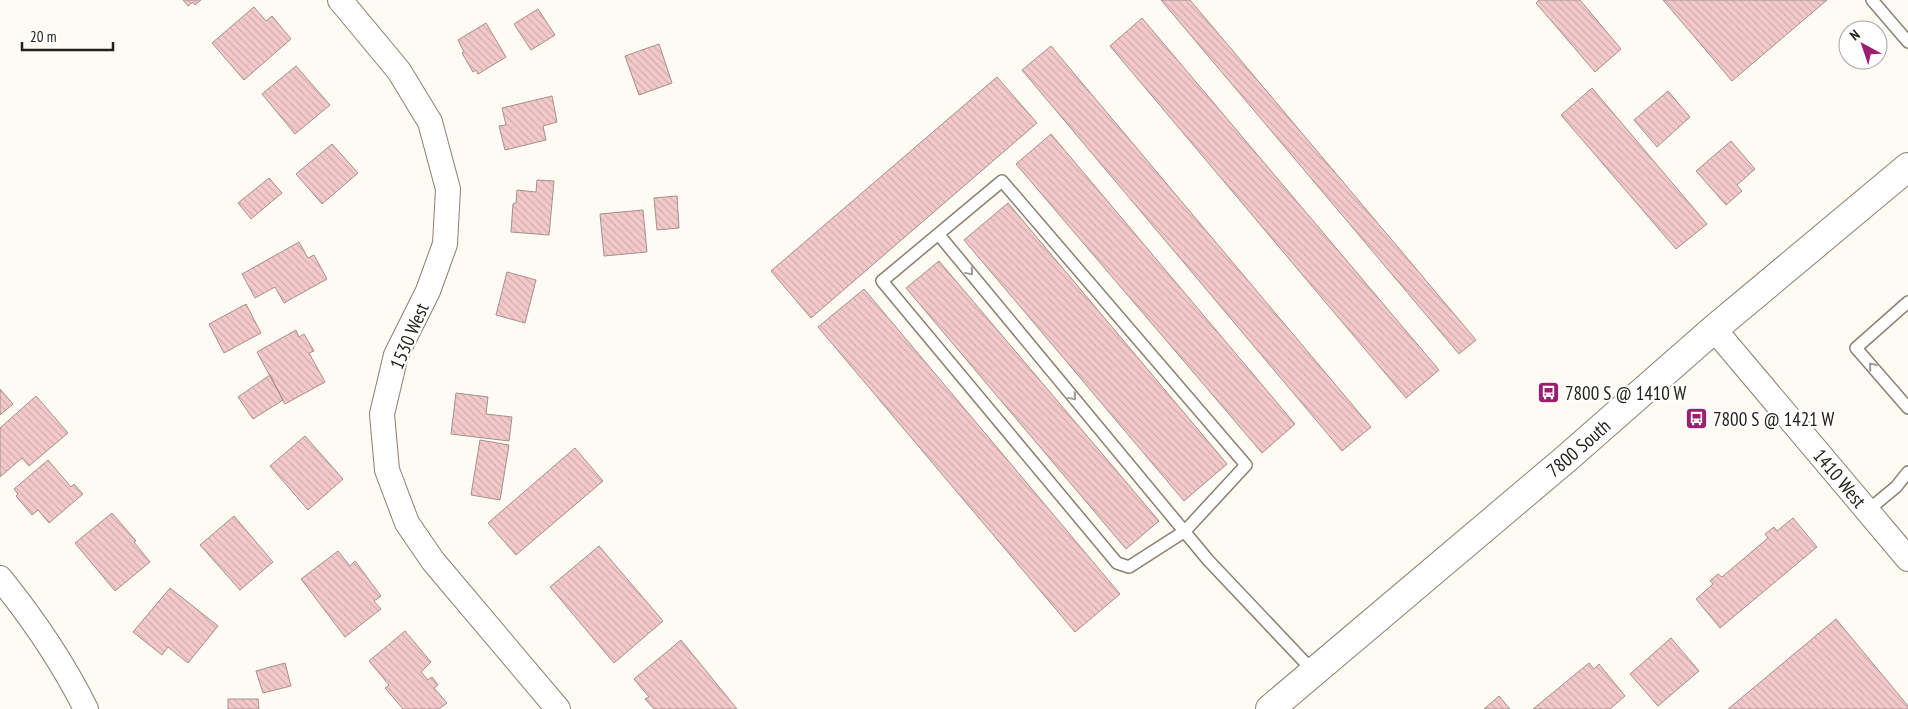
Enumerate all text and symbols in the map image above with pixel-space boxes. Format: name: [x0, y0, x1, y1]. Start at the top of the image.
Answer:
scale bar: [22, 20, 114, 52]
north arrow: [1838, 20, 1888, 70]
text: N: [1846, 26, 1863, 44]
text: 20 m: [30, 27, 56, 46]
one-way arrow: [964, 266, 972, 275]
street label: 1530 West: [384, 299, 434, 373]
one-way arrow: [1869, 363, 1878, 372]
bus stop icon: 7800 S @ 1410 W: [1537, 381, 1561, 405]
place label: 7800 S @ 1410 W: [1565, 381, 1687, 405]
one-way arrow: [1068, 392, 1077, 401]
bus stop icon: 7800 S @ 1421 W: [1685, 407, 1709, 431]
place label: 7800 S @ 1421 W: [1713, 407, 1835, 431]
street label: 7800 South: [1542, 414, 1615, 482]
street label: 1410 West: [1808, 444, 1872, 513]

